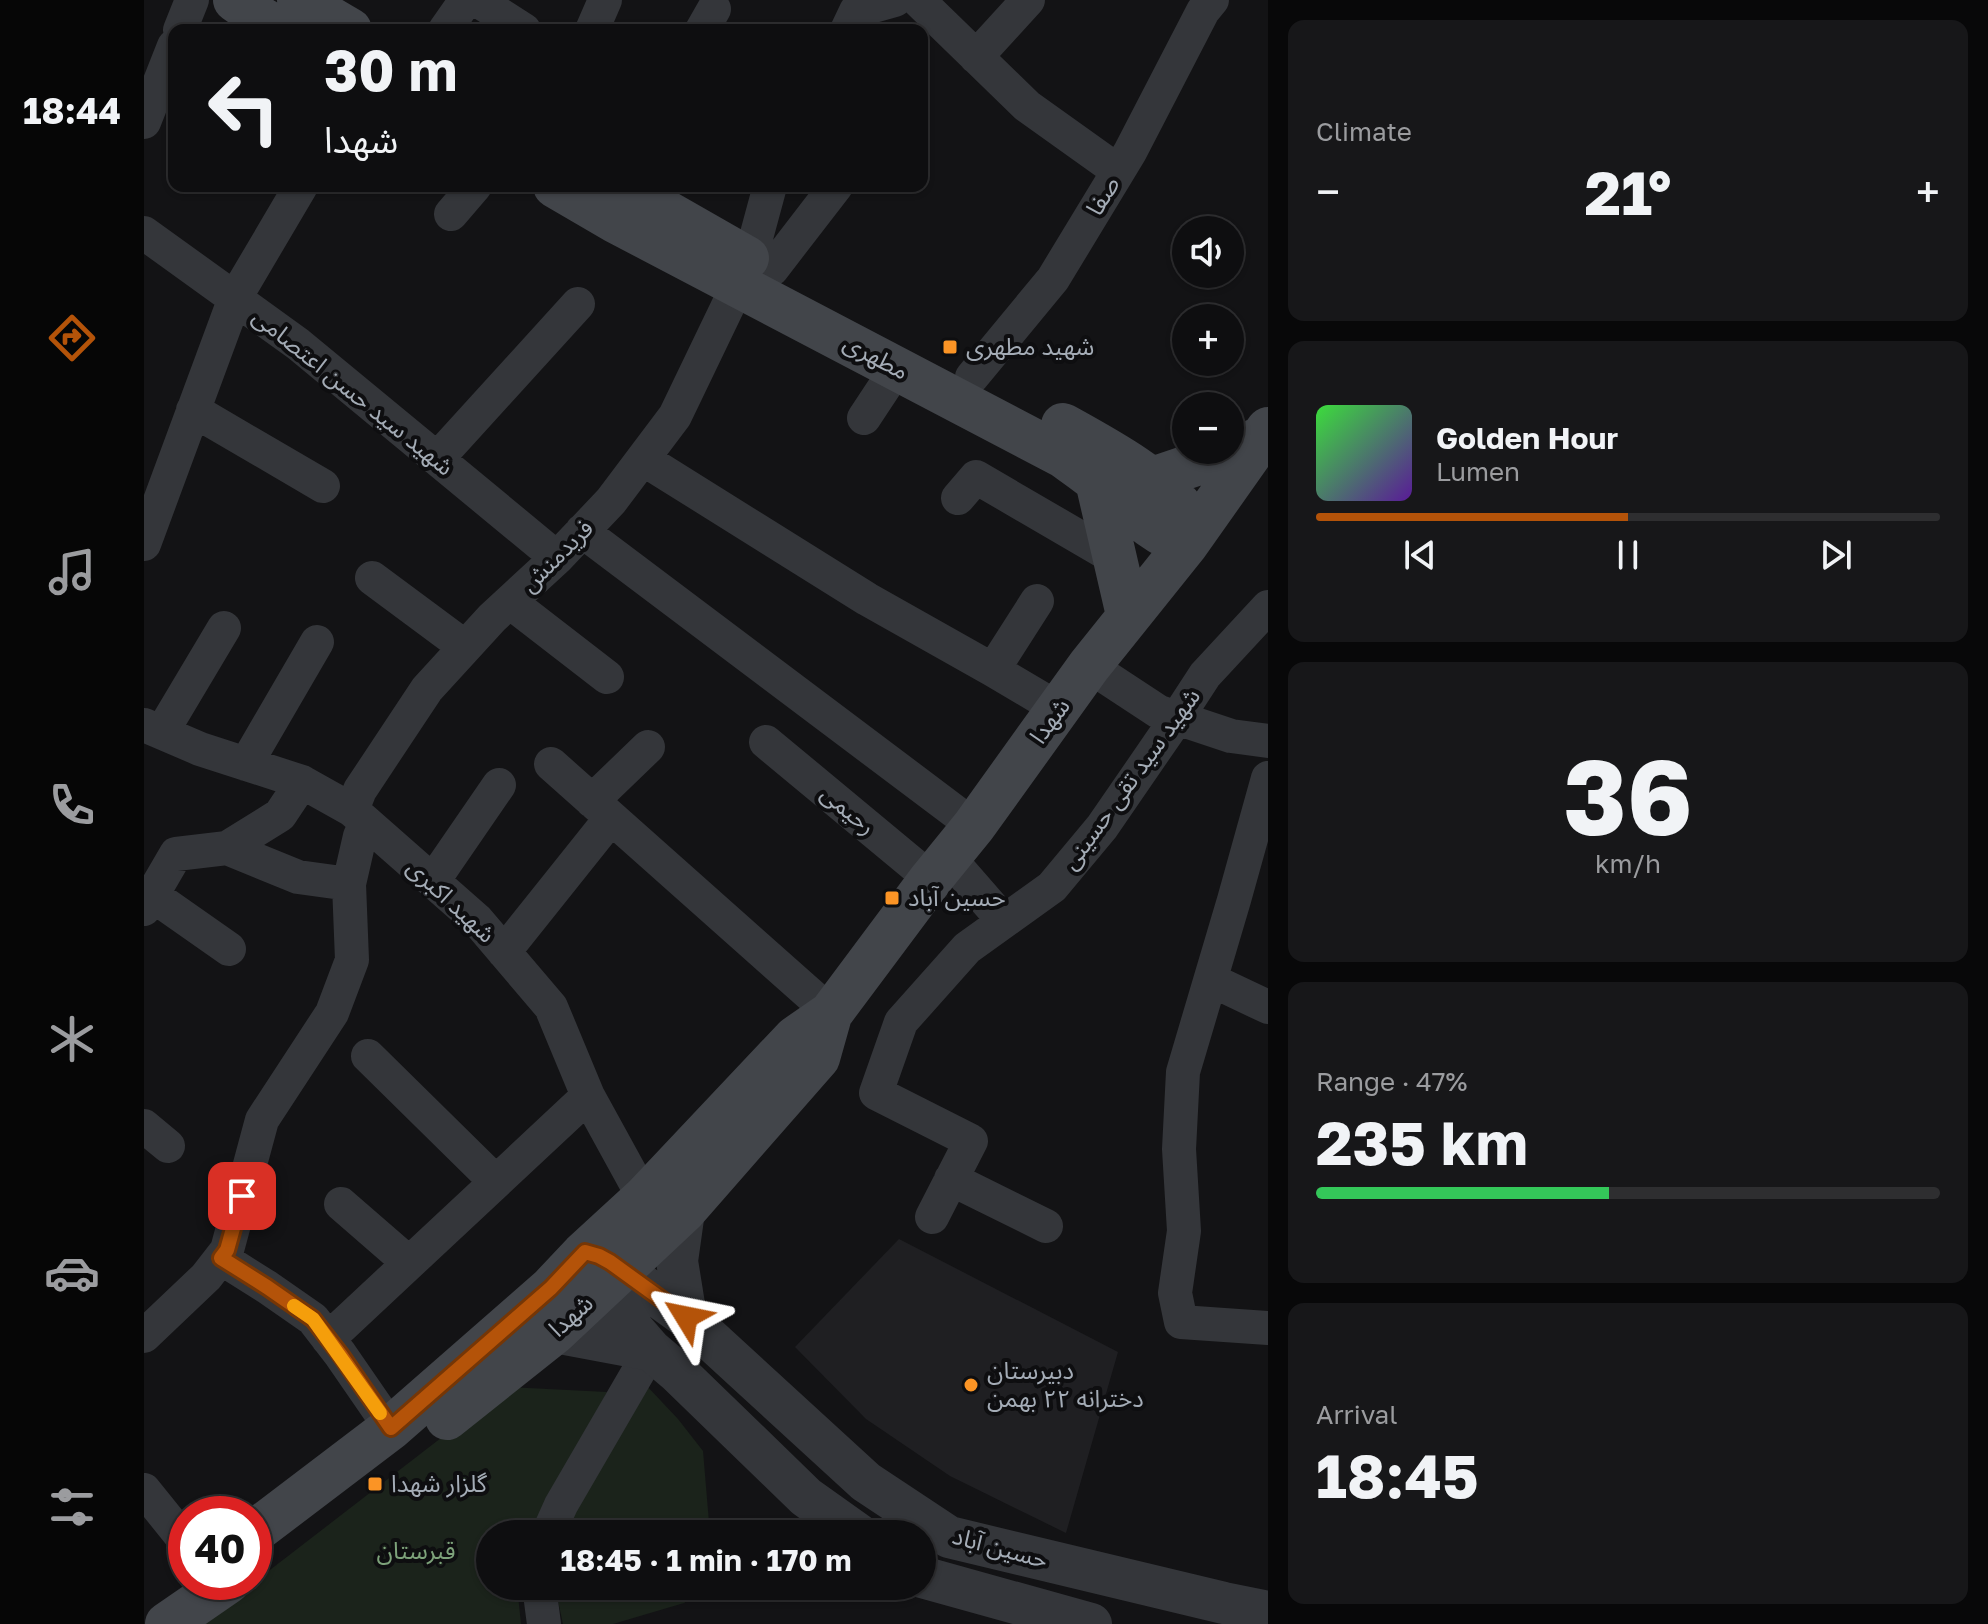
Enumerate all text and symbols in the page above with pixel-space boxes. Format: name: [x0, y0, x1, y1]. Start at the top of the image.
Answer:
text: 30 m: [324, 36, 458, 103]
icon: left: [192, 56, 296, 160]
text: 18:44: [23, 89, 121, 132]
text: Climate: [1316, 116, 1412, 147]
text: شهدا: [324, 118, 398, 161]
text: 21°: [1585, 156, 1671, 228]
text: −: [1316, 165, 1340, 218]
text: +: [1916, 165, 1940, 218]
street label: صفا: [1079, 170, 1125, 220]
map controls: [1172, 216, 1244, 464]
button: sound: [1172, 216, 1244, 288]
street label: شهید سید حسن اعتصامی: [248, 301, 460, 481]
button: +: [1172, 304, 1244, 376]
icon: directions: [44, 310, 100, 366]
street label: مطهری: [839, 327, 914, 386]
place label: شهید مطهری: [966, 331, 1094, 361]
marker: شهید مطهری: [941, 338, 959, 356]
button: −: [1172, 392, 1244, 464]
text: Golden Hour: [1436, 420, 1618, 456]
text: Lumen: [1436, 456, 1520, 487]
street label: فریدمنش: [514, 513, 599, 598]
icon: previous: [1398, 533, 1442, 577]
icon: pause: [1606, 533, 1650, 577]
icon: next: [1814, 533, 1858, 577]
icon: music: [44, 544, 100, 600]
street label: شهید سید تقی حسینی: [1054, 682, 1205, 875]
street label: شهدا: [1023, 692, 1075, 749]
text: 36: [1563, 733, 1693, 858]
icon: phone: [44, 777, 100, 833]
street label: رحیمی: [815, 778, 882, 841]
text: km/h: [1595, 848, 1661, 879]
street label: شهید اکبری: [401, 852, 502, 949]
place label: حسین آباد: [908, 882, 1006, 911]
marker: حسین آباد: [883, 889, 901, 907]
icon: climate: [44, 1011, 100, 1067]
text: Range · 47%: [1316, 1066, 1467, 1097]
text: 235 km: [1316, 1106, 1528, 1178]
pin: [208, 1162, 276, 1230]
icon: arrive: [220, 1174, 264, 1218]
icon: car: [44, 1245, 100, 1301]
position arrow: [644, 1275, 728, 1359]
street label: شهدا: [542, 1288, 598, 1342]
place label: دبیرستان دخترانه ۲۲ بهمن: [987, 1355, 1144, 1413]
marker: دبیرستان دخترانه ۲۲ بهمن: [962, 1376, 980, 1394]
text: Arrival: [1316, 1399, 1397, 1430]
text: 18:45: [1316, 1439, 1479, 1511]
place label: گلزار شهدا: [391, 1468, 488, 1498]
marker: گلزار شهدا: [366, 1475, 384, 1493]
icon: filters: [44, 1479, 100, 1535]
speed limit sign: 40: [168, 1496, 272, 1600]
street label: حسین آباد: [949, 1520, 1051, 1573]
park label: قبرستان: [377, 1535, 455, 1565]
text: 18:45 · 1 min · 170 m: [560, 1542, 852, 1578]

